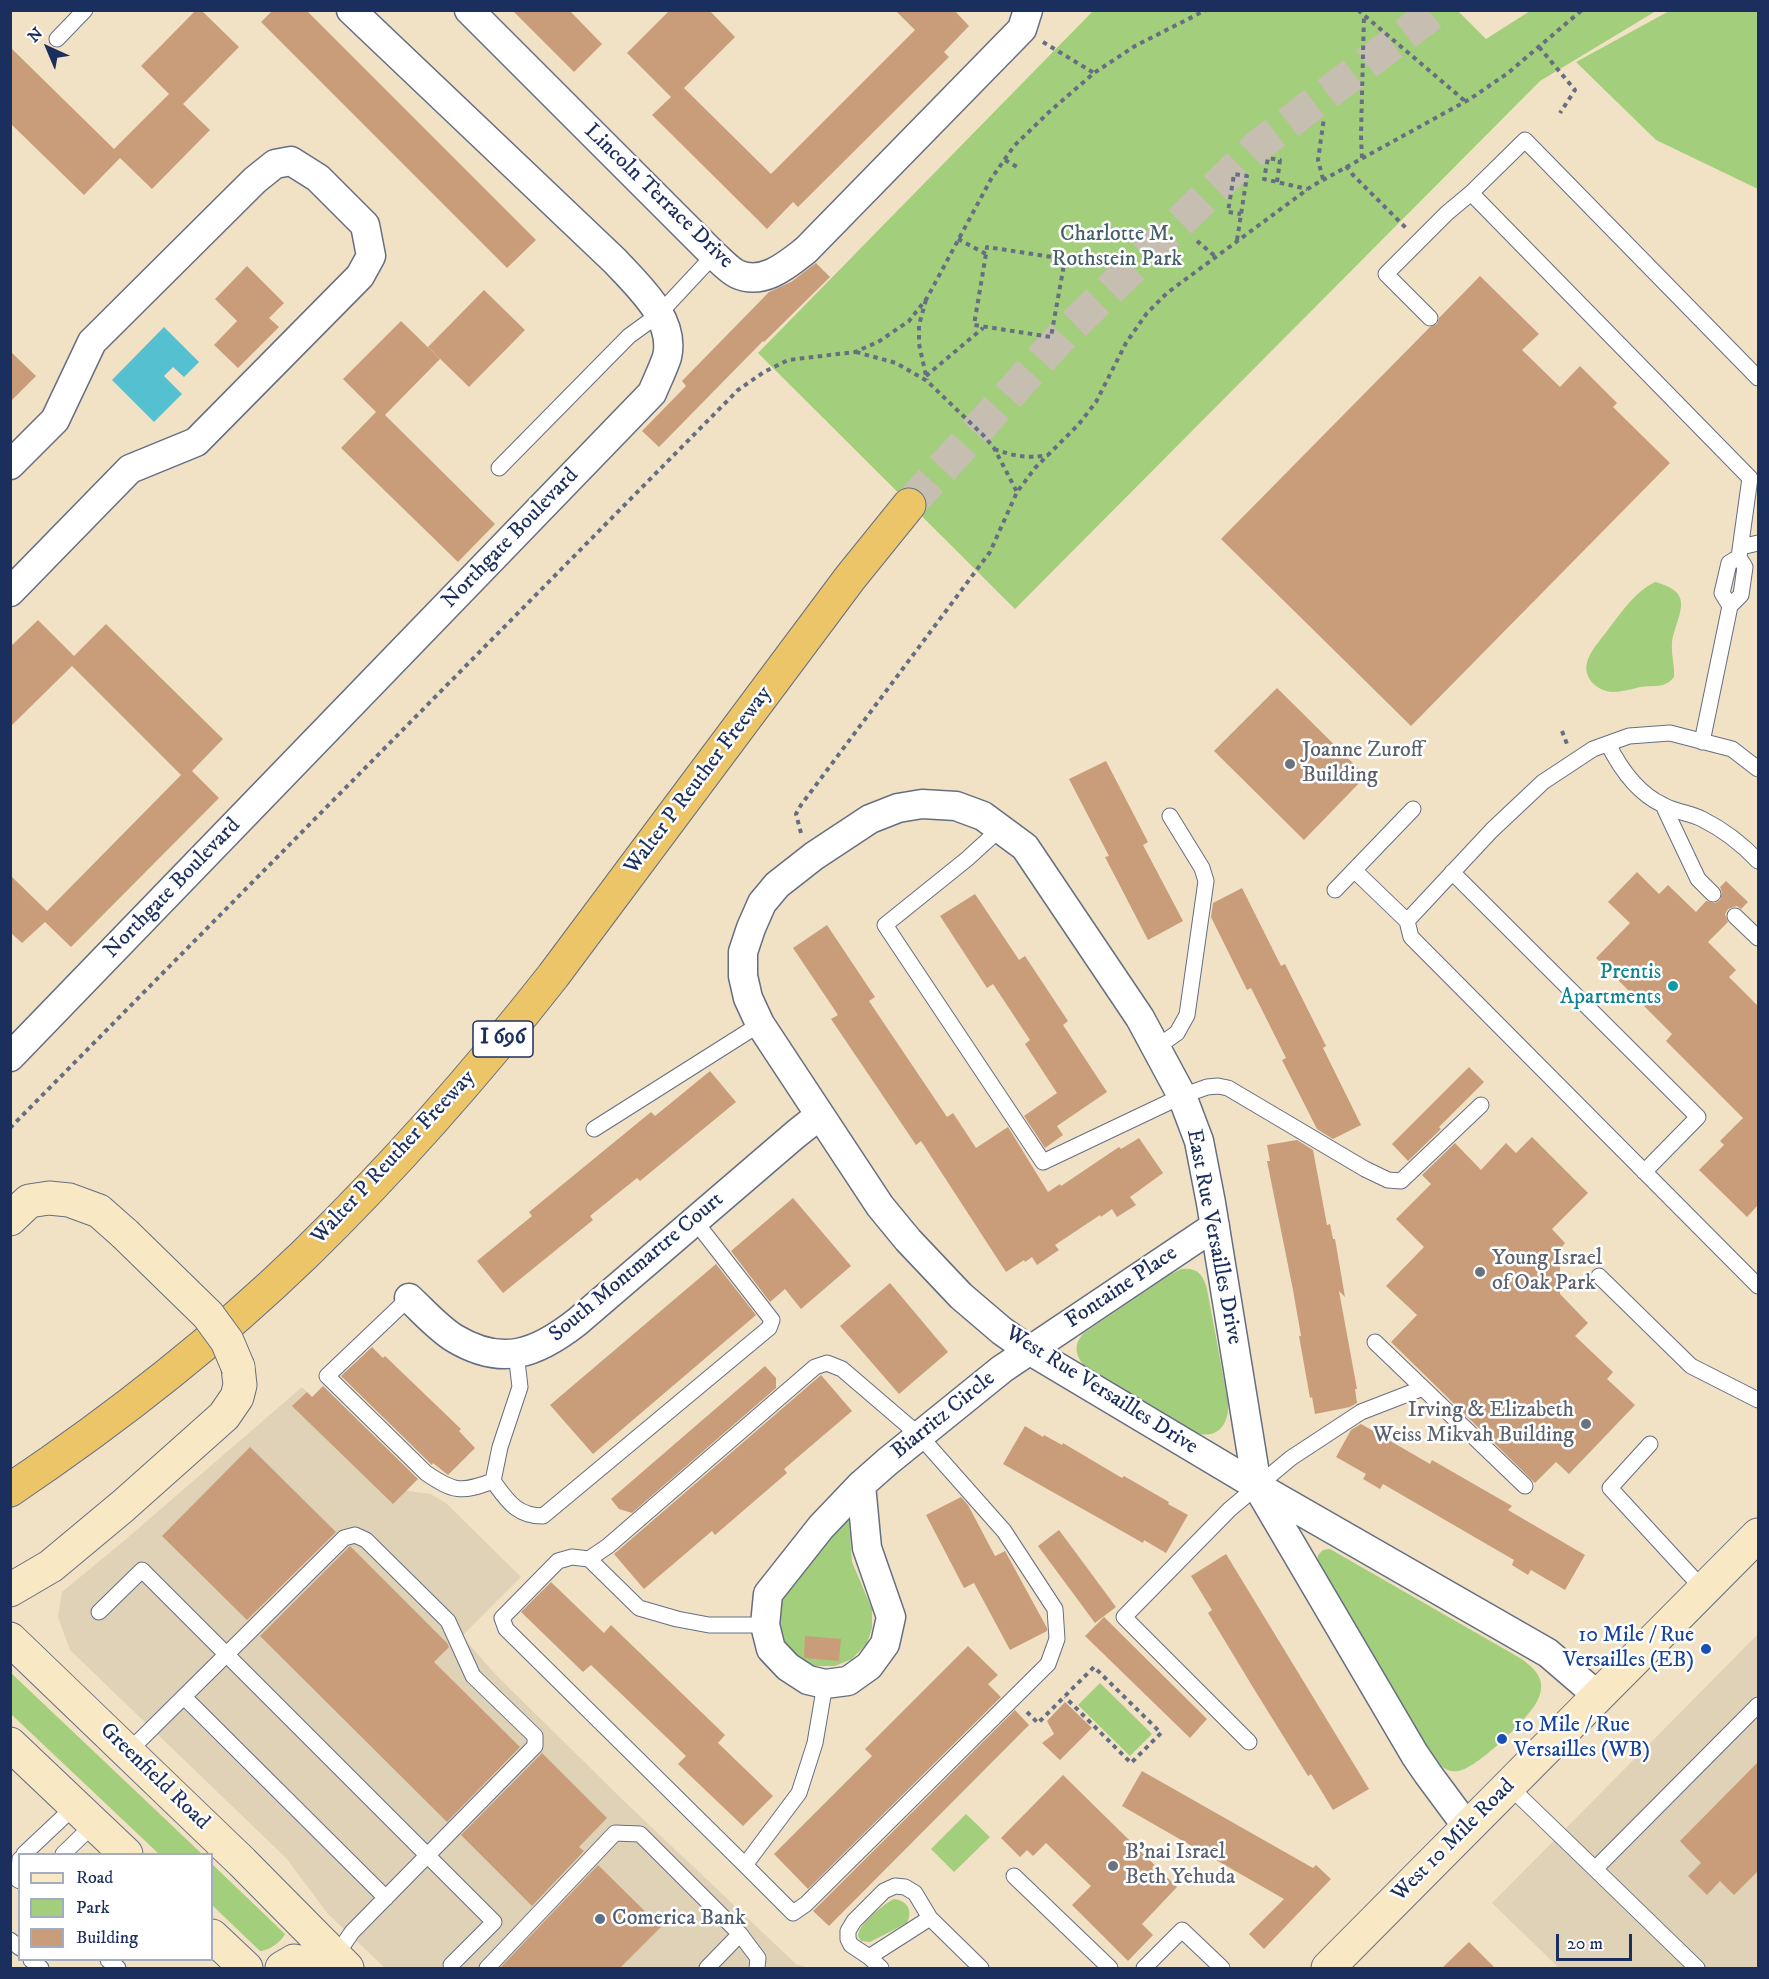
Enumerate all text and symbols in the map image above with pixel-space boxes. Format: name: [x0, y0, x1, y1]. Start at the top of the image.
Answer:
north arrow: [18, 18, 78, 78]
text: N: [24, 23, 47, 47]
street label: Lincoln Terrace Drive: [578, 119, 738, 275]
park label: Charlotte M. Rothstein Park: [1052, 222, 1182, 274]
street label: Northgate Boulevard: [437, 463, 585, 615]
street label: Walter P Reuther Freeway: [620, 682, 778, 880]
place label: Joanne Zuroff Building: [1302, 738, 1423, 790]
marker: Joanne Zuroff Building: [1283, 757, 1297, 771]
street label: Northgate Boulevard: [99, 813, 247, 965]
place label: Prentis Apartments: [1560, 960, 1661, 1011]
marker: Prentis Apartments: [1666, 979, 1680, 993]
road number: I 696: [473, 1021, 533, 1057]
street label: Walter P Reuther Freeway: [306, 1065, 482, 1251]
street label: East Rue Versailles Drive: [1179, 1127, 1247, 1347]
street label: South Montmartre Court: [544, 1187, 730, 1349]
street label: Fontaine Place: [1061, 1241, 1183, 1335]
place label: Young Israel of Oak Park: [1492, 1246, 1602, 1298]
marker: Young Israel of Oak Park: [1473, 1265, 1487, 1279]
street label: West Rue Versailles Drive: [1000, 1321, 1202, 1461]
street label: Biarritz Circle: [887, 1366, 1001, 1466]
place label: Irving & Elizabeth Weiss Mikvah Building: [1373, 1398, 1574, 1450]
marker: Irving & Elizabeth Weiss Mikvah Building: [1579, 1417, 1593, 1431]
place label: 10 Mile / Rue Versailles (EB): [1563, 1623, 1694, 1675]
marker: 10 Mile / Rue Versailles (EB): [1699, 1642, 1713, 1656]
place label: 10 Mile / Rue Versailles (WB): [1514, 1713, 1650, 1765]
street label: Greenfield Road: [94, 1718, 214, 1836]
marker: 10 Mile / Rue Versailles (WB): [1495, 1732, 1509, 1746]
street label: West 10 Mile Road: [1387, 1774, 1521, 1908]
place label: B'nai Israel Beth Yehuda: [1125, 1840, 1235, 1892]
legend: [18, 1853, 213, 1961]
marker: B'nai Israel Beth Yehuda: [1106, 1859, 1120, 1873]
text: Road: [76, 1867, 113, 1889]
text: Park: [76, 1897, 110, 1919]
place label: Comerica Bank: [612, 1906, 746, 1932]
marker: Comerica Bank: [593, 1912, 607, 1926]
scale bar: [1559, 1922, 1636, 1960]
text: Building: [76, 1927, 138, 1949]
text: 20 m: [1567, 1933, 1603, 1955]

